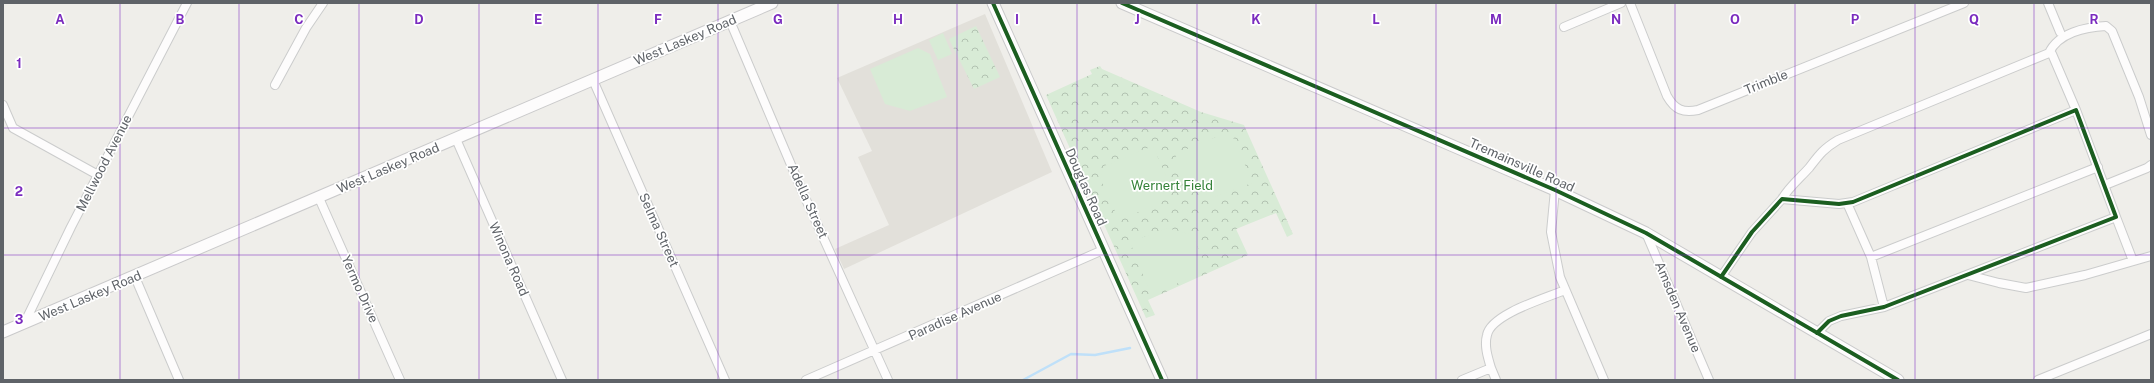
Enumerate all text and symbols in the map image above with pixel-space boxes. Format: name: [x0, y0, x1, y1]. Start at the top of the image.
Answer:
text: A: [55, 12, 65, 27]
text: B: [176, 12, 185, 27]
text: C: [294, 12, 304, 27]
text: D: [414, 12, 424, 27]
text: E: [534, 12, 542, 27]
street label: West Laskey Road: [631, 12, 739, 68]
text: F: [654, 12, 662, 27]
text: G: [773, 12, 783, 27]
text: H: [893, 12, 903, 27]
text: I: [1015, 12, 1019, 27]
text: J: [1134, 12, 1140, 27]
text: K: [1251, 12, 1261, 27]
text: L: [1372, 12, 1380, 27]
text: M: [1490, 12, 1502, 27]
text: N: [1611, 12, 1621, 27]
text: O: [1730, 12, 1740, 27]
text: P: [1851, 12, 1860, 27]
text: Q: [1969, 12, 1979, 27]
text: R: [2089, 12, 2099, 27]
text: 1: [16, 56, 22, 71]
street label: Trimble: [1742, 66, 1790, 98]
street label: Mellwood Avenue: [73, 112, 135, 214]
street label: Tremainsville Road: [1467, 135, 1577, 195]
street label: West Laskey Road: [334, 140, 442, 196]
street label: Douglas Road: [1062, 146, 1110, 228]
street label: Adella Street: [785, 161, 831, 241]
park label: Wernert Field: [1131, 178, 1213, 193]
text: 2: [15, 184, 23, 199]
street label: Selma Street: [636, 191, 682, 269]
street label: Winona Road: [486, 220, 532, 298]
street label: Yermo Drive: [338, 253, 382, 325]
street label: Amsden Avenue: [1652, 259, 1704, 355]
street label: West Laskey Road: [36, 268, 144, 324]
street label: Paradise Avenue: [906, 289, 1004, 343]
text: 3: [15, 312, 24, 327]

